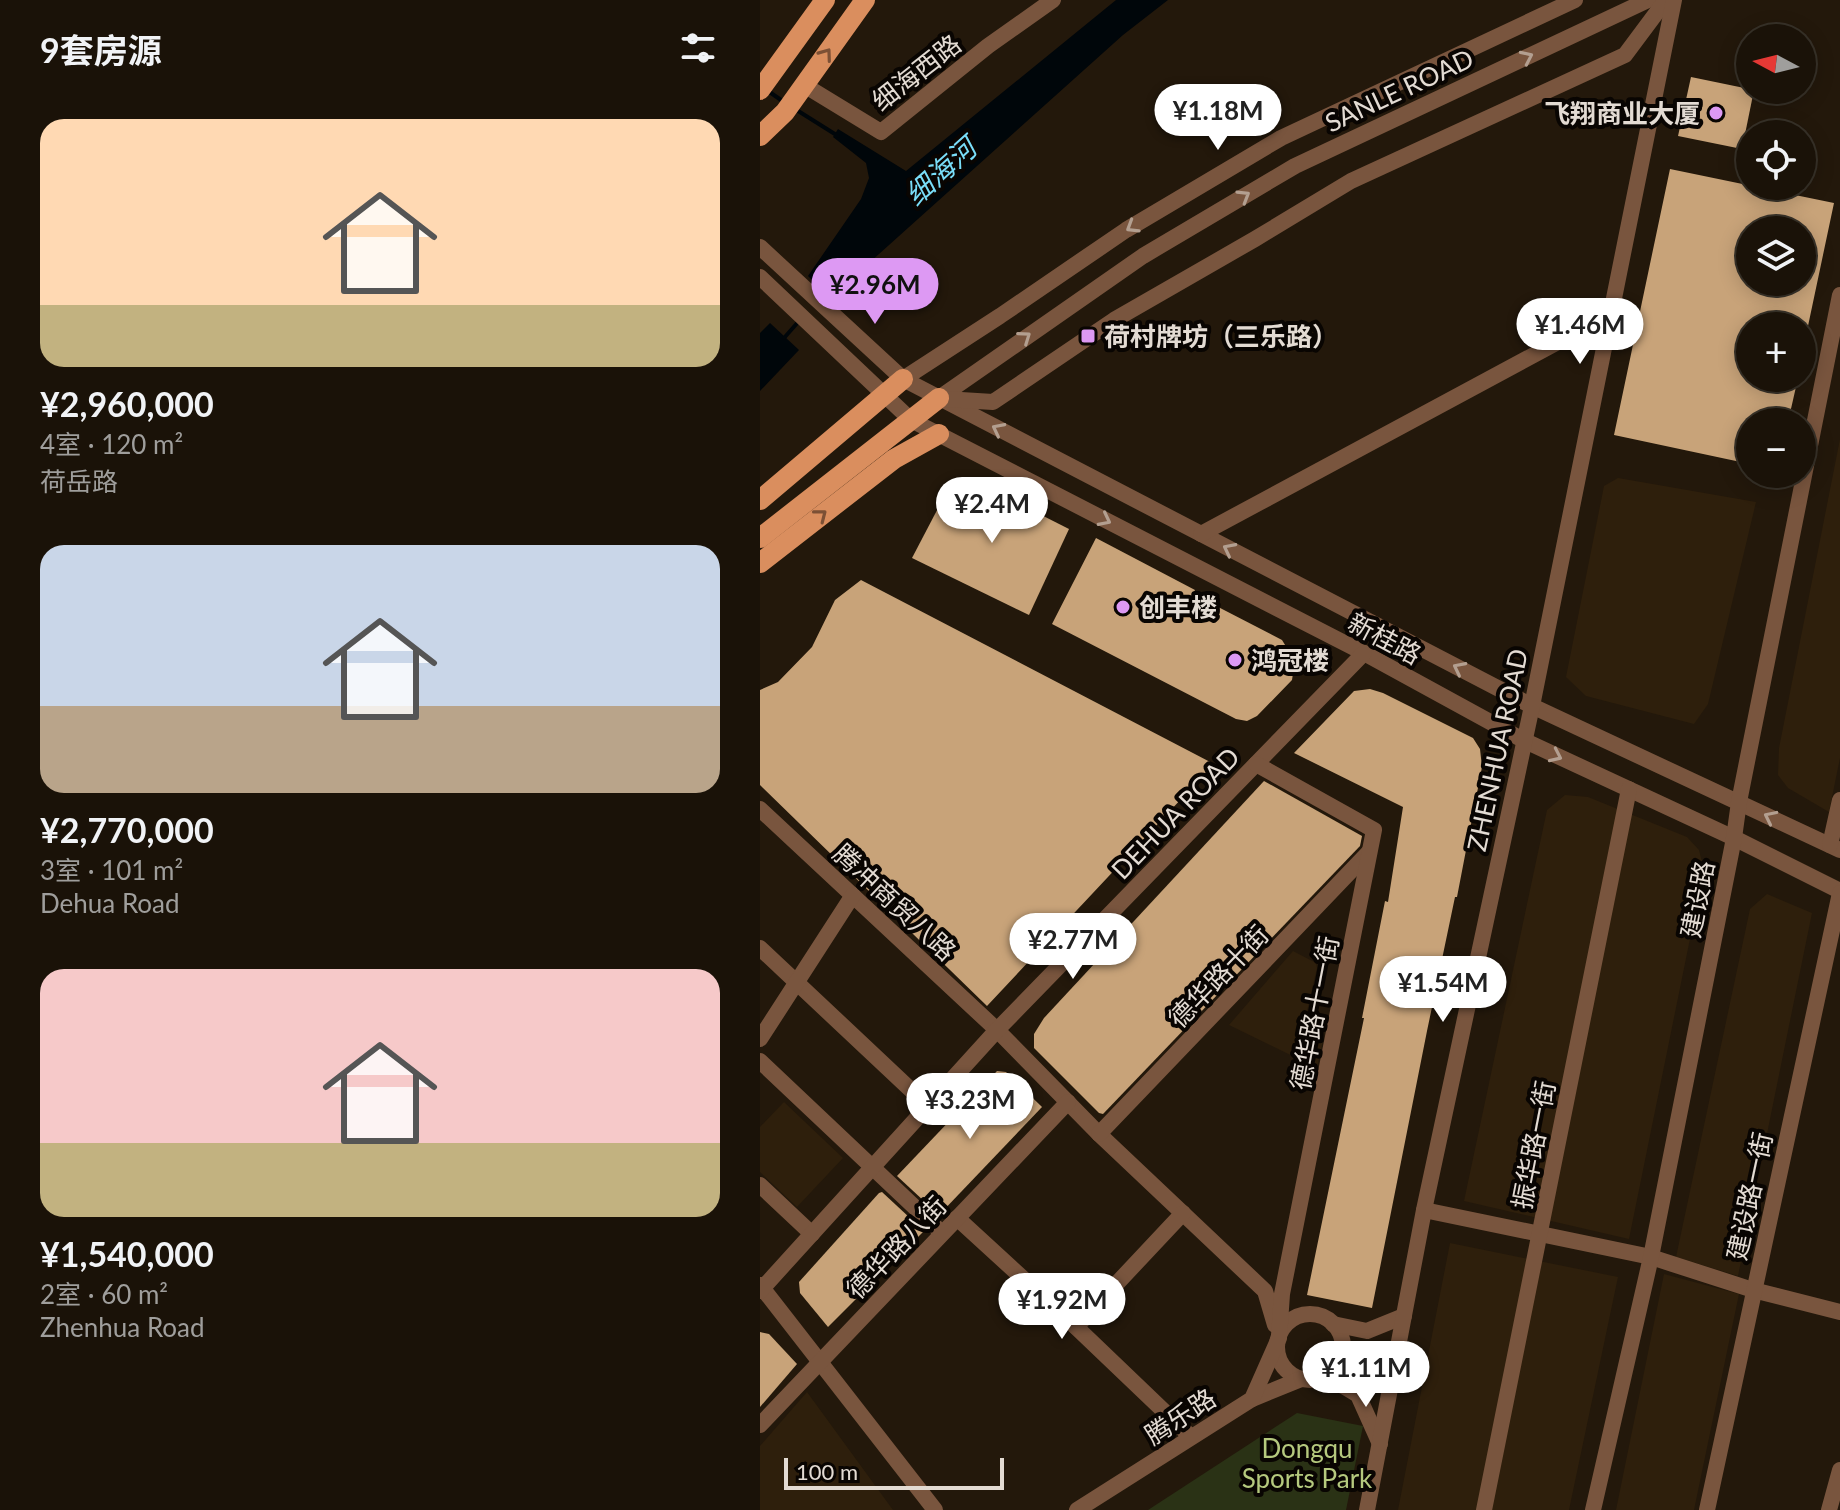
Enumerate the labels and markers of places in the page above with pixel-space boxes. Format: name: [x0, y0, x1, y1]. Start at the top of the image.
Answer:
pin: ¥1.18M: [1153, 84, 1283, 152]
place label: 飞翔商业大厦: [1544, 97, 1700, 129]
marker: 飞翔商业大厦: [1707, 104, 1725, 122]
pin: ¥2.96M: [810, 258, 940, 326]
pin: ¥1.46M: [1515, 298, 1645, 366]
place label: 荷村牌坊（三乐路）: [1104, 320, 1338, 352]
marker: 荷村牌坊（三乐路）: [1079, 327, 1097, 345]
pin: ¥2.4M: [936, 477, 1048, 545]
place label: 创丰楼: [1139, 591, 1217, 623]
marker: 创丰楼: [1114, 598, 1132, 616]
place label: 鸿冠楼: [1251, 644, 1329, 676]
marker: 鸿冠楼: [1226, 651, 1244, 669]
pin: ¥2.77M: [1008, 913, 1138, 981]
pin: ¥1.54M: [1378, 956, 1508, 1024]
pin: ¥3.23M: [905, 1073, 1035, 1141]
pin: ¥1.92M: [997, 1273, 1127, 1341]
pin: ¥1.11M: [1301, 1341, 1431, 1409]

